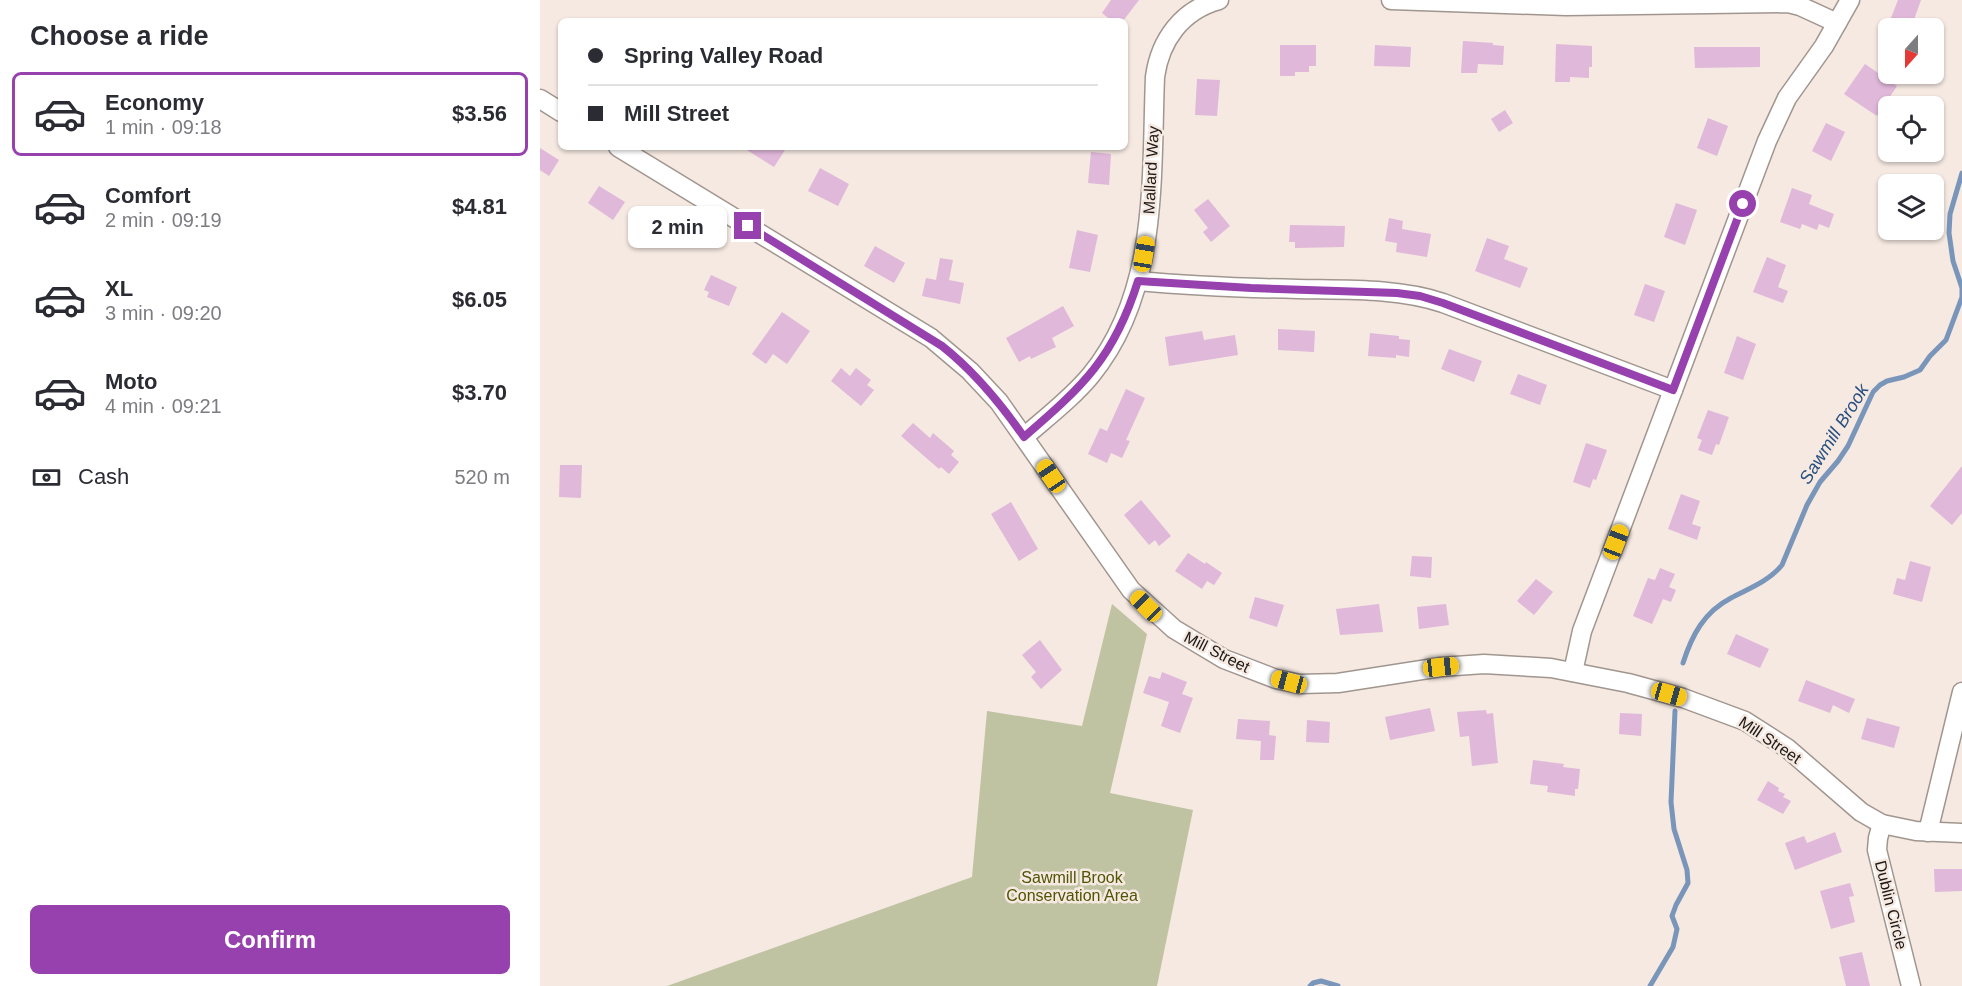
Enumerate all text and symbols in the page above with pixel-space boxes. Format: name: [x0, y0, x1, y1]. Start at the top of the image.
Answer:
north arrow: [1878, 18, 1944, 84]
map controls: [1878, 18, 1944, 240]
text: Choose a ride: [30, 21, 209, 51]
text: Spring Valley Road: [624, 43, 823, 68]
icon: car: [33, 87, 87, 141]
text: Economy: [105, 90, 204, 115]
button: locate: [1878, 96, 1944, 162]
text: $3.56: [452, 101, 507, 126]
text: Mill Street: [624, 101, 729, 126]
text: 1 min · 09:18: [105, 116, 222, 138]
street label: Mallard Way: [1140, 125, 1162, 215]
button: layers: [1878, 174, 1944, 240]
icon: car: [33, 180, 87, 234]
text: Comfort: [105, 183, 191, 208]
route start: [1729, 190, 1756, 217]
text: $4.81: [452, 194, 507, 219]
callout: 2 min: [628, 205, 727, 247]
text: 2 min · 09:19: [105, 209, 222, 231]
route end: [734, 212, 761, 239]
text: 2 min: [651, 216, 704, 238]
car: [1132, 235, 1156, 273]
icon: car: [33, 273, 87, 327]
text: XL: [105, 276, 133, 301]
text: $6.05: [452, 287, 507, 312]
text: 3 min · 09:20: [105, 302, 222, 324]
icon: car: [33, 366, 87, 420]
text: Moto: [105, 369, 158, 394]
text: $3.70: [452, 380, 507, 405]
water label: Sawmill Brook: [1795, 380, 1873, 488]
text: 4 min · 09:21: [105, 395, 222, 417]
car: [1033, 456, 1069, 496]
icon: cash: [30, 461, 63, 494]
text: Cash: [78, 464, 129, 489]
text: 520 m: [454, 466, 510, 488]
car: [1601, 522, 1631, 562]
car: [1127, 587, 1165, 625]
street label: Mill Street: [1181, 628, 1253, 676]
car: [1422, 656, 1460, 678]
car: [1269, 669, 1309, 695]
car: [1649, 680, 1689, 708]
street label: Mill Street: [1736, 713, 1805, 767]
street label: Dublin Circle: [1872, 859, 1910, 951]
park label: Sawmill Brook Conservation Area: [1006, 869, 1138, 904]
button: Confirm: [30, 905, 510, 974]

